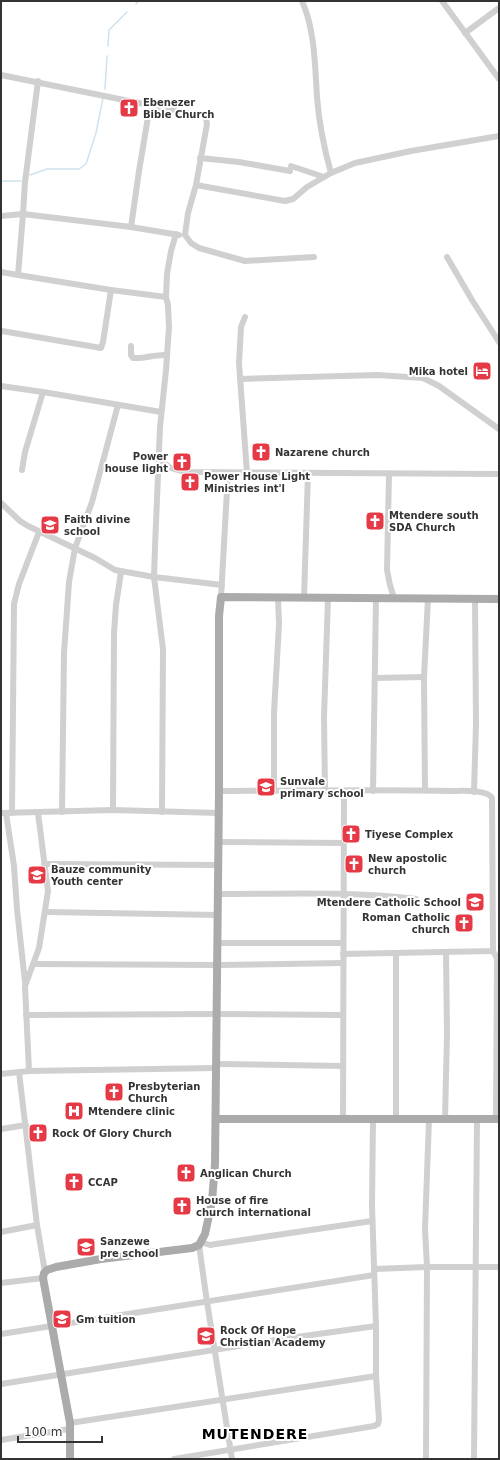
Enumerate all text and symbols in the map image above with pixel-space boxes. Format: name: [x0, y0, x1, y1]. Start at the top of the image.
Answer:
church icon: Ebenezer Bible Church: [118, 97, 140, 119]
place label: Ebenezer Bible Church: [143, 97, 214, 120]
hotel icon: Mika hotel: [471, 360, 493, 382]
place label: Mika hotel: [409, 366, 468, 377]
church icon: Nazarene church: [250, 441, 272, 463]
place label: Nazarene church: [275, 447, 370, 458]
place label: Power house light: [105, 451, 168, 474]
church icon: Power house light: [171, 451, 193, 473]
church icon: Power House Light Ministries int'l: [179, 471, 201, 493]
place label: Power House Light Ministries int'l: [204, 471, 310, 494]
church icon: Mtendere south SDA Church: [364, 510, 386, 532]
place label: Mtendere south SDA Church: [389, 510, 479, 533]
school or university icon: Faith divine school: [39, 514, 61, 536]
place label: Faith divine school: [64, 514, 130, 537]
school or university icon: Sunvale primary school: [255, 776, 277, 798]
place label: Sunvale primary school: [280, 776, 364, 799]
church icon: Tiyese Complex: [340, 823, 362, 845]
place label: Tiyese Complex: [365, 829, 454, 840]
church icon: New apostolic church: [343, 853, 365, 875]
place label: New apostolic church: [368, 853, 447, 876]
school or university icon: Bauze community Youth center: [26, 864, 48, 886]
place label: Bauze community Youth center: [50, 864, 152, 887]
school or university icon: Mtendere Catholic School: [464, 891, 486, 913]
place label: Mtendere Catholic School: [317, 897, 461, 908]
place label: Roman Catholic church: [362, 912, 450, 935]
church icon: Roman Catholic church: [453, 912, 475, 934]
church icon: Presbyterian Church: [103, 1081, 125, 1103]
place label: Presbyterian Church: [128, 1081, 200, 1104]
hospital icon: Mtendere clinic: [63, 1100, 85, 1122]
place label: Mtendere clinic: [88, 1106, 175, 1117]
church icon: Rock Of Glory Church: [27, 1122, 49, 1144]
place label: Rock Of Glory Church: [52, 1128, 172, 1139]
church icon: Anglican Church: [175, 1162, 197, 1184]
place label: Anglican Church: [200, 1168, 292, 1179]
church icon: CCAP: [63, 1171, 85, 1193]
place label: CCAP: [88, 1177, 118, 1188]
church icon: House of fire church international: [171, 1195, 193, 1217]
place label: House of fire church international: [196, 1195, 311, 1218]
school or university icon: Sanzewe pre school: [75, 1236, 97, 1258]
place label: Sanzewe pre school: [100, 1236, 159, 1259]
school or university icon: Gm tuition: [51, 1308, 73, 1330]
place label: Gm tuition: [76, 1314, 136, 1325]
school or university icon: Rock Of Hope Christian Academy: [195, 1325, 217, 1347]
place label: Rock Of Hope Christian Academy: [220, 1325, 326, 1348]
scale bar: [18, 1418, 102, 1444]
text: 100 m: [24, 1425, 62, 1439]
district label: MUTENDERE: [202, 1426, 308, 1442]

